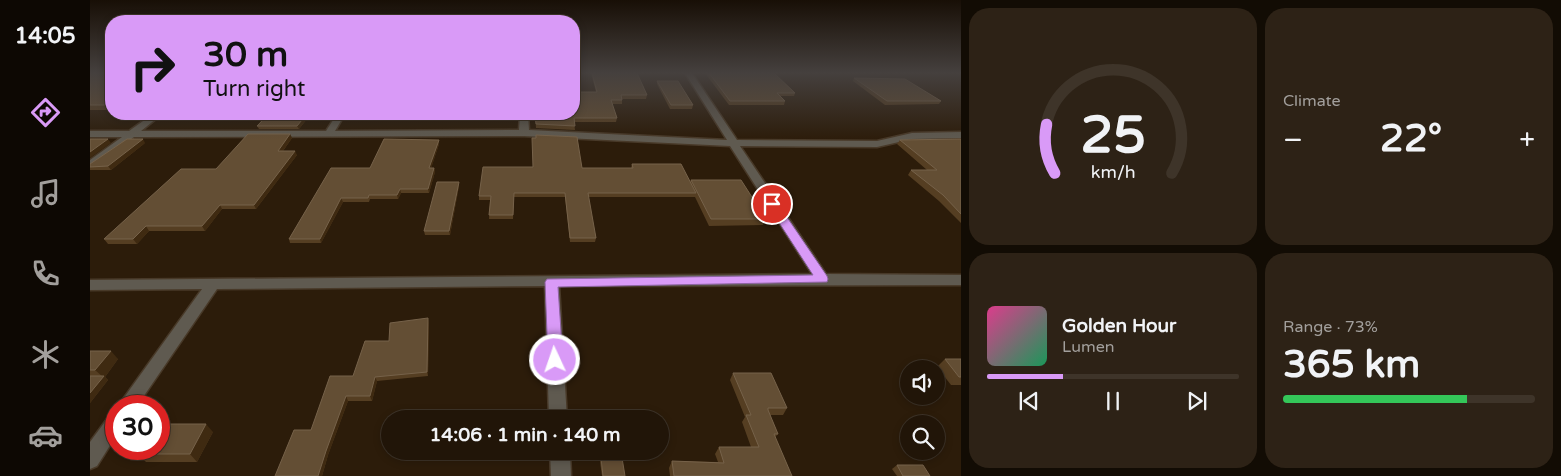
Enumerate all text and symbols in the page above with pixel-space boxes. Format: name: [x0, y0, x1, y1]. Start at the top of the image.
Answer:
text: 14:05: [15, 23, 75, 49]
text: 30 m: [203, 34, 288, 76]
icon: right: [120, 35, 185, 100]
text: Turn right: [203, 76, 305, 102]
text: Climate: [1283, 91, 1341, 111]
icon: directions: [28, 95, 63, 130]
text: 25: [1080, 104, 1146, 167]
text: 22°: [1380, 116, 1442, 162]
text: −: [1283, 123, 1303, 157]
text: +: [1519, 123, 1535, 157]
text: km/h: [1091, 162, 1135, 183]
icon: music: [28, 176, 63, 211]
pin: [751, 183, 793, 225]
icon: arrive: [758, 190, 786, 218]
icon: phone: [28, 256, 63, 291]
text: Golden Hour: [1062, 315, 1176, 337]
text: Range · 73%: [1283, 317, 1378, 337]
position arrow: [528, 333, 580, 385]
icon: climate: [28, 337, 63, 372]
text: Lumen: [1062, 337, 1114, 357]
text: 365 km: [1283, 342, 1420, 388]
map controls: [900, 360, 945, 460]
button: sound: [900, 360, 945, 405]
icon: previous: [1015, 387, 1043, 415]
icon: pause: [1099, 387, 1127, 415]
icon: next: [1183, 387, 1211, 415]
speed limit sign: 30: [105, 395, 170, 460]
button: search: [900, 415, 945, 460]
icon: car: [28, 418, 63, 453]
text: 14:06 · 1 min · 140 m: [429, 424, 621, 446]

